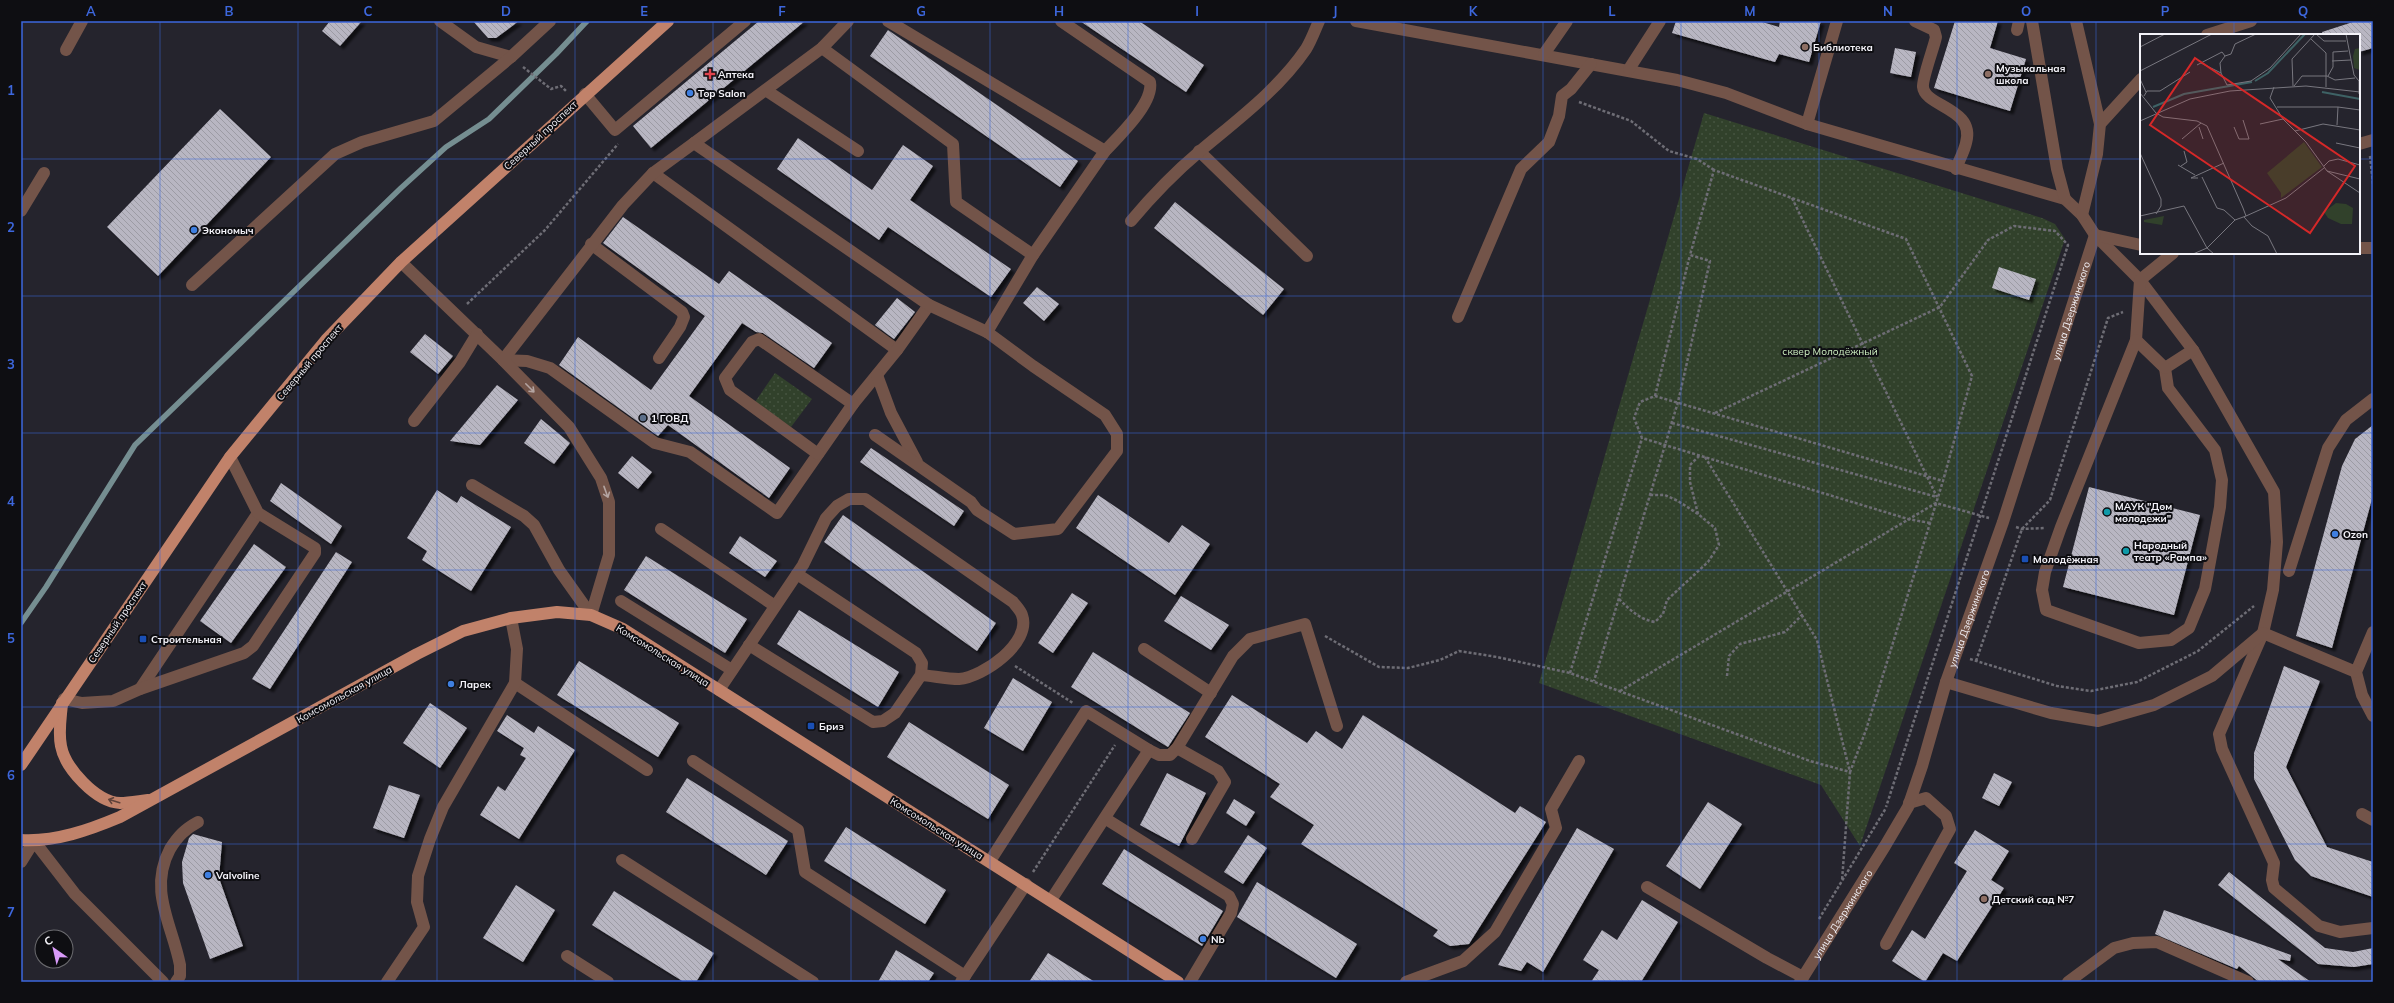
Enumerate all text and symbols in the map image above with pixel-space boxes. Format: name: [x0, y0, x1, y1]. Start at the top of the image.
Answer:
text: A: [86, 3, 96, 19]
text: B: [225, 3, 234, 19]
text: C: [364, 3, 373, 19]
text: D: [501, 3, 511, 19]
text: E: [640, 3, 648, 19]
text: F: [778, 3, 786, 19]
text: G: [916, 3, 926, 19]
text: H: [1054, 3, 1064, 19]
text: I: [1195, 3, 1199, 19]
text: J: [1333, 3, 1337, 19]
text: K: [1469, 3, 1479, 19]
text: L: [1608, 3, 1616, 19]
text: M: [1744, 3, 1756, 19]
text: N: [1883, 3, 1893, 19]
text: O: [2021, 3, 2031, 19]
text: P: [2161, 3, 2170, 19]
text: Q: [2298, 3, 2308, 19]
inset map: [2140, 34, 2360, 254]
place label: Библиотека: [1813, 41, 1873, 54]
marker: Библиотека: [1800, 42, 1810, 52]
place label: Музыкальная школа: [1996, 62, 2065, 87]
place label: Аптека: [718, 68, 754, 81]
marker: Аптека: [705, 69, 715, 79]
marker: Музыкальная школа: [1983, 69, 1993, 79]
text: 1: [7, 82, 15, 98]
place label: Top Salon: [698, 87, 745, 100]
marker: Top Salon: [685, 88, 695, 98]
street label: Северный проспект: [501, 98, 580, 173]
text: 2: [7, 219, 15, 235]
place label: Экономыч: [202, 224, 254, 237]
marker: Экономыч: [189, 225, 199, 235]
street label: улица Дзержинского: [2049, 260, 2093, 362]
street label: Северный проспект: [274, 321, 345, 403]
park label: сквер Молодёжный: [1782, 345, 1878, 358]
text: 3: [7, 356, 15, 372]
one-way arrow: [525, 383, 535, 393]
place label: 1 ГОВД: [651, 412, 688, 425]
marker: 1 ГОВД: [638, 413, 648, 423]
one-way arrow: [602, 485, 610, 497]
text: 4: [7, 493, 15, 509]
place label: МАУК "Дом молодежи": [2115, 500, 2172, 525]
marker: МАУК "Дом молодежи": [2102, 507, 2112, 517]
place label: Ozon: [2343, 528, 2368, 541]
marker: Ozon: [2330, 529, 2340, 539]
place label: Народный театр «Рампа»: [2134, 539, 2207, 564]
marker: Народный театр «Рампа»: [2121, 546, 2131, 556]
place label: Молодёжная: [2033, 553, 2098, 566]
marker: Молодёжная: [2020, 554, 2030, 564]
street label: улица Дзержинского: [1946, 567, 1993, 669]
street label: Северный проспект: [85, 579, 150, 666]
street label: Комсомольская улица: [614, 621, 712, 689]
text: 5: [7, 630, 15, 646]
place label: Строительная: [151, 633, 222, 646]
marker: Строительная: [138, 634, 148, 644]
street label: Комсомольская улица: [294, 663, 394, 726]
place label: Ларек: [459, 678, 491, 691]
marker: Ларек: [446, 679, 456, 689]
place label: Бриз: [819, 720, 844, 733]
marker: Бриз: [806, 721, 816, 731]
text: 6: [7, 767, 15, 783]
street label: Комсомольская улица: [888, 794, 986, 862]
one-way arrow: [108, 797, 121, 804]
street label: улица Дзержинского: [1810, 867, 1876, 962]
place label: Valvoline: [215, 869, 260, 882]
marker: Valvoline: [203, 870, 213, 880]
place label: Детский сад №7: [1992, 893, 2074, 906]
marker: Детский сад №7: [1979, 894, 1989, 904]
text: 7: [7, 904, 15, 920]
north arrow: [34, 929, 74, 969]
text: С: [41, 933, 56, 949]
place label: Nb: [1211, 933, 1225, 946]
marker: Nb: [1198, 934, 1208, 944]

